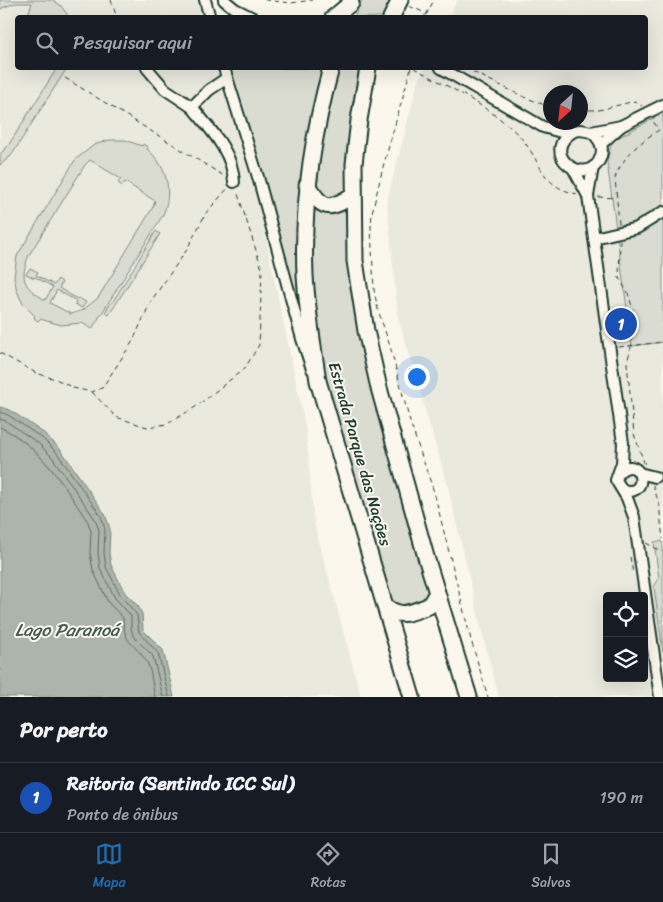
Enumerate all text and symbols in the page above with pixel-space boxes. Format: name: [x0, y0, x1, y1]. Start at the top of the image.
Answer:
search box: [15, 15, 648, 70]
text: Pesquisar aqui: [73, 26, 192, 59]
icon: search: [33, 29, 61, 57]
north arrow: [543, 85, 588, 130]
pin: 1: [605, 305, 637, 343]
street label: Estrada Parque das Nações: [320, 359, 400, 550]
your location: [404, 364, 430, 390]
map controls: [603, 592, 648, 682]
button: locate: [603, 592, 648, 637]
water label: Lago Paranoá: [15, 614, 122, 646]
button: layers: [603, 637, 648, 682]
text: Por perto: [20, 711, 108, 749]
text: Reitoria (Sentindo ICC Sul): [67, 767, 294, 800]
text: 1: [33, 783, 39, 812]
text: 190 m: [600, 783, 643, 812]
text: Ponto de ônibus: [67, 800, 178, 829]
tab: Mapa: [93, 840, 126, 895]
tab: Rotas: [311, 840, 346, 895]
tab: Salvos: [531, 840, 570, 895]

